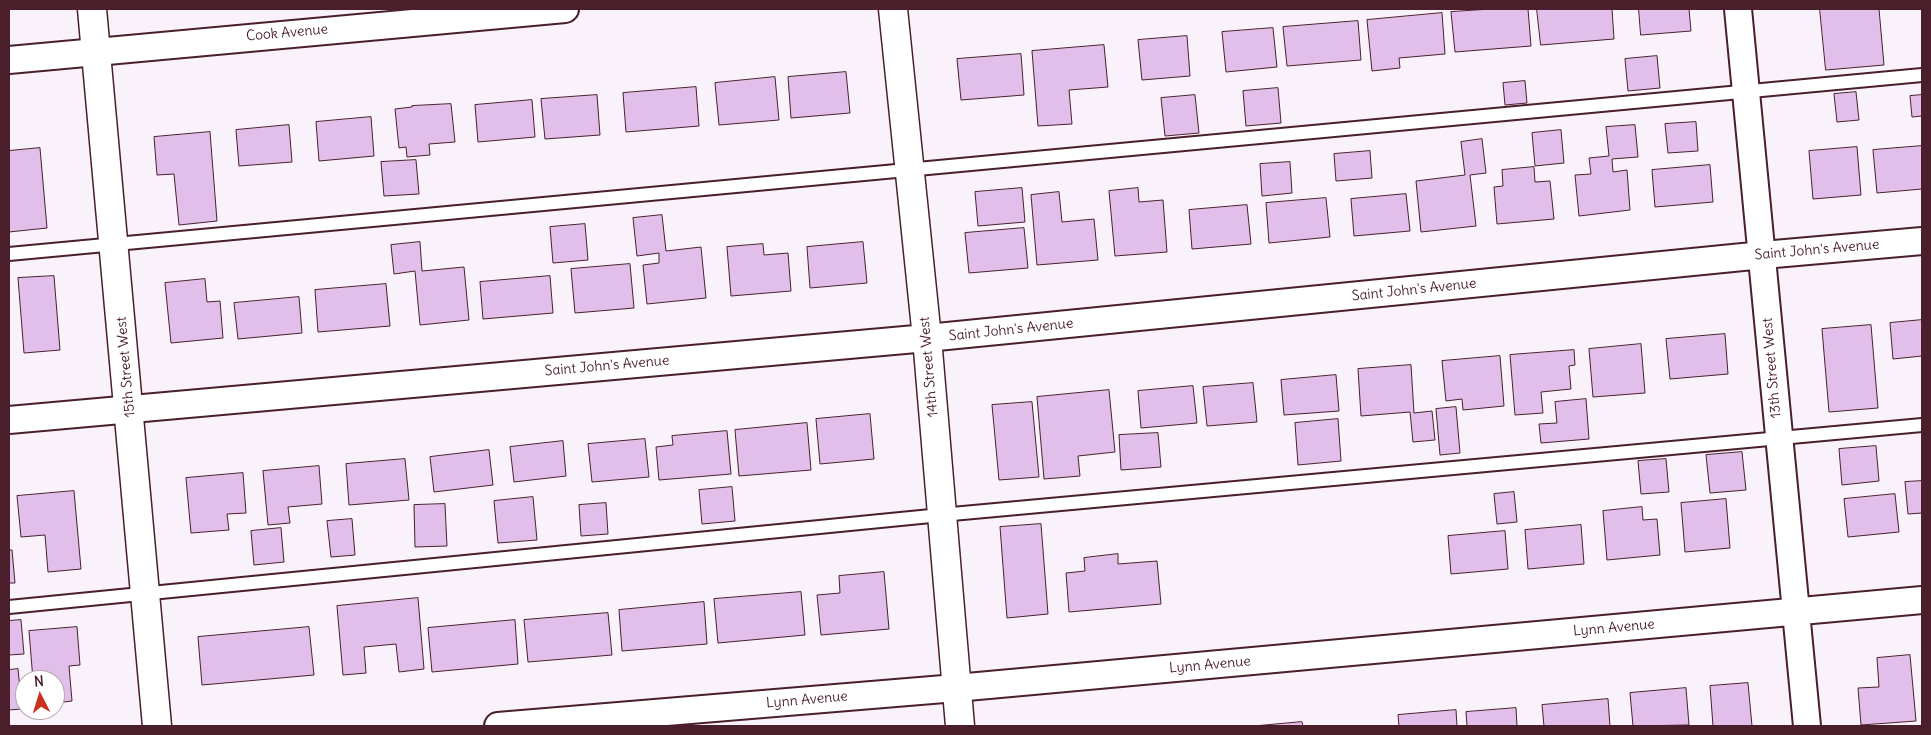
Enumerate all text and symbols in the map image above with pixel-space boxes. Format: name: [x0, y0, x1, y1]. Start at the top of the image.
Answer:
street label: Cook Avenue: [245, 21, 329, 45]
street label: Saint John's Avenue: [1754, 236, 1880, 264]
street label: Saint John's Avenue: [1351, 275, 1477, 305]
street label: Saint John's Avenue: [948, 315, 1074, 345]
street label: 15th Street West: [113, 316, 139, 418]
street label: 14th Street West: [916, 316, 942, 418]
street label: 13th Street West: [1759, 317, 1785, 419]
street label: Saint John's Avenue: [544, 352, 670, 380]
street label: Lynn Avenue: [1572, 616, 1656, 640]
street label: Lynn Avenue: [1168, 653, 1252, 677]
north arrow: [15, 670, 65, 720]
text: N: [33, 672, 44, 690]
street label: Lynn Avenue: [765, 688, 849, 712]

